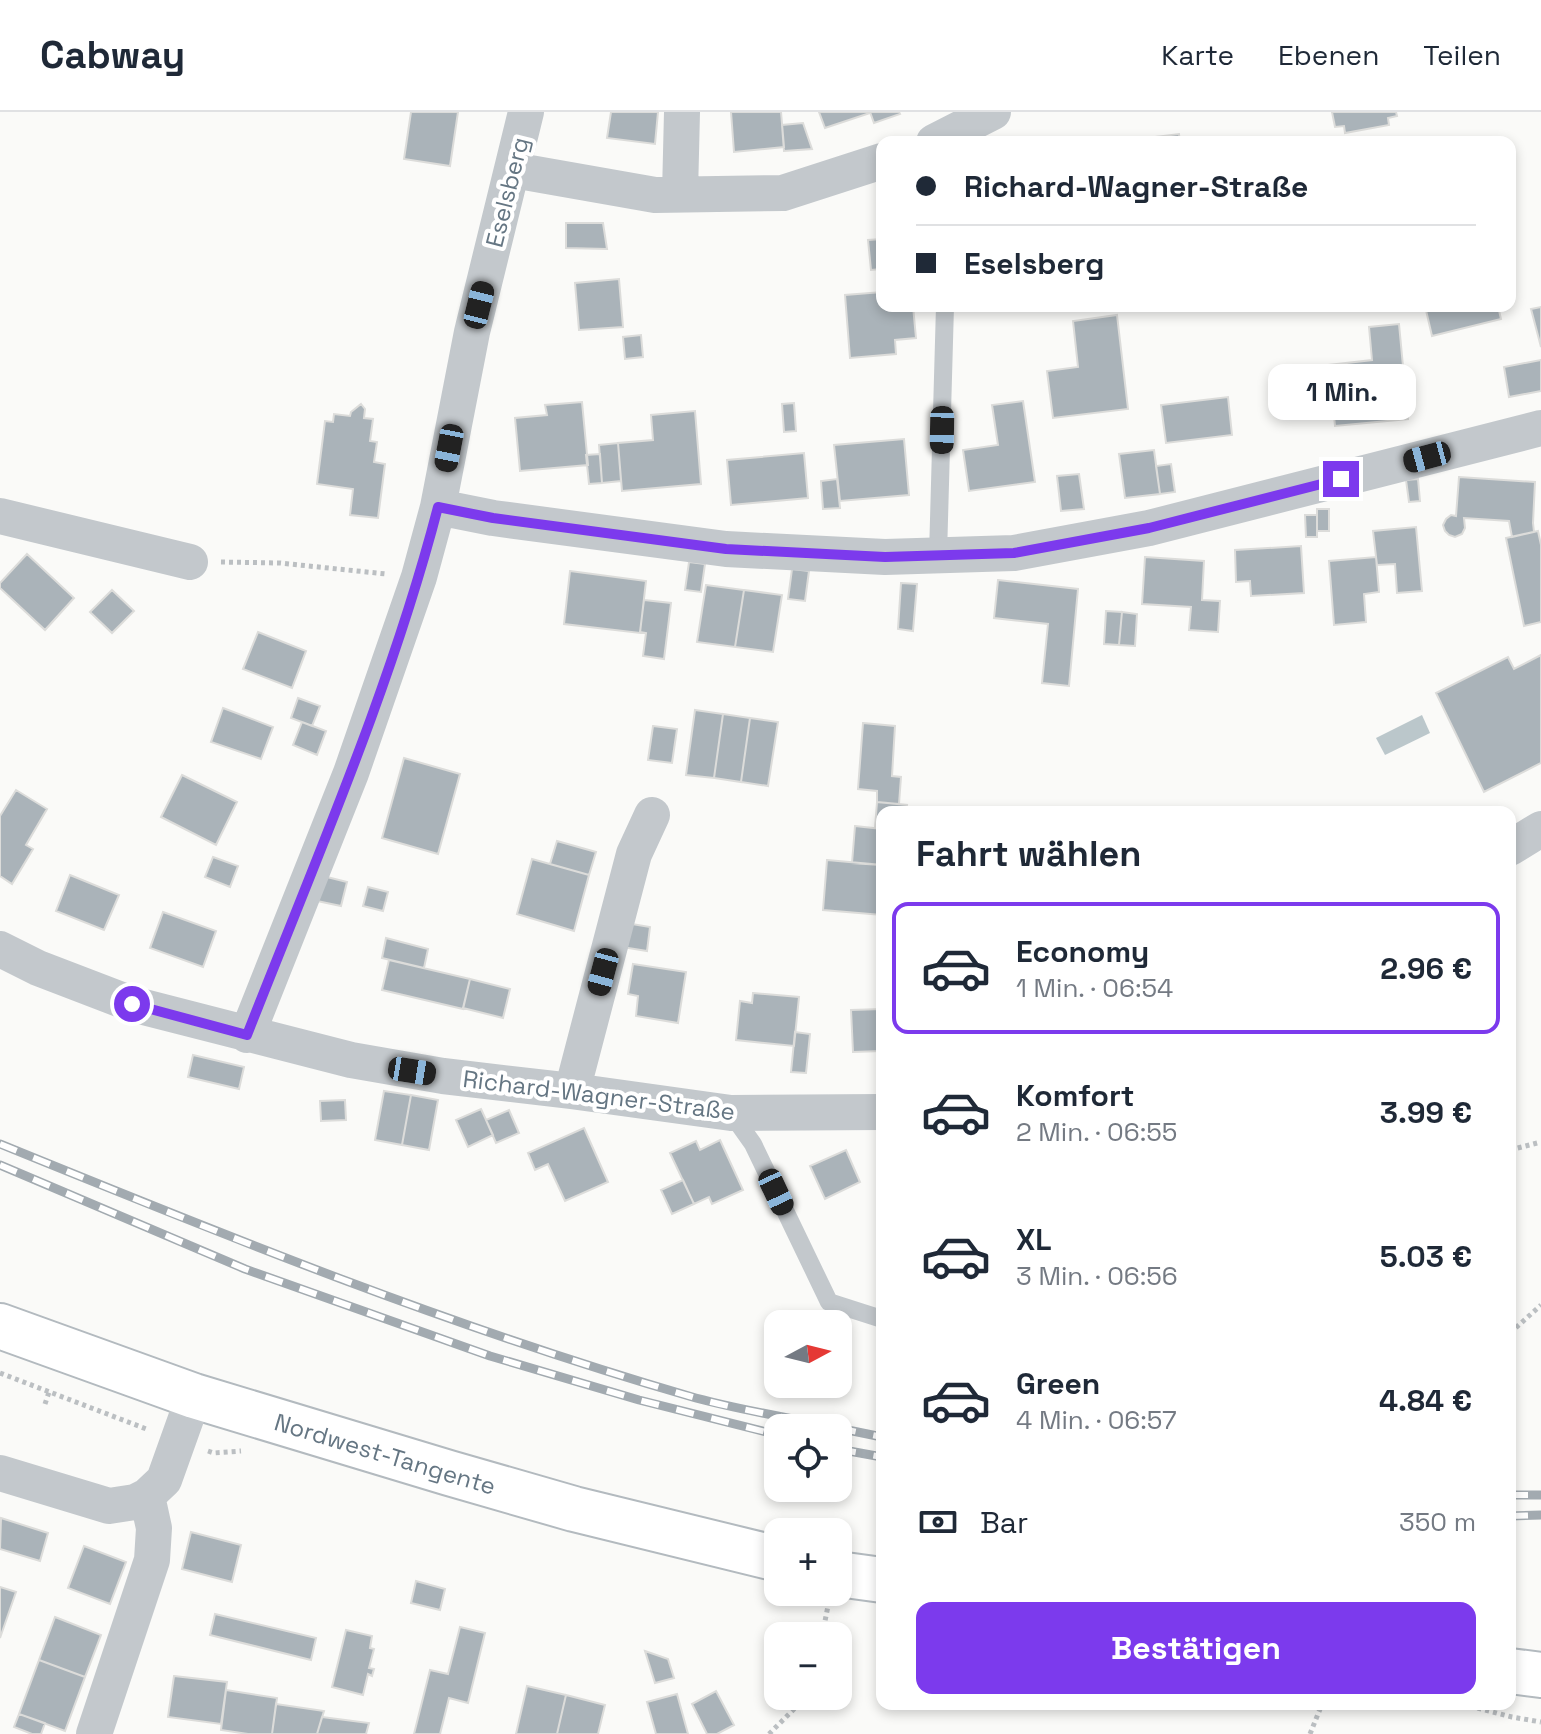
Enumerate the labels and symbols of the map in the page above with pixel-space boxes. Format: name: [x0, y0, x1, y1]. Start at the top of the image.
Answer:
street label: Eselsberg: [478, 134, 536, 250]
car: [462, 279, 496, 331]
callout: 1 Min.: [1267, 363, 1415, 419]
car: [930, 406, 954, 454]
car: [433, 422, 465, 474]
car: [1401, 439, 1453, 475]
route end: [1323, 461, 1359, 497]
car: [585, 946, 621, 998]
route start: [114, 986, 150, 1022]
car: [386, 1055, 438, 1087]
street label: Richard-Wagner-Straße: [461, 1063, 737, 1127]
car: [755, 1165, 797, 1219]
north arrow: [764, 1310, 852, 1398]
street label: Nordwest-Tangente: [271, 1406, 500, 1501]

